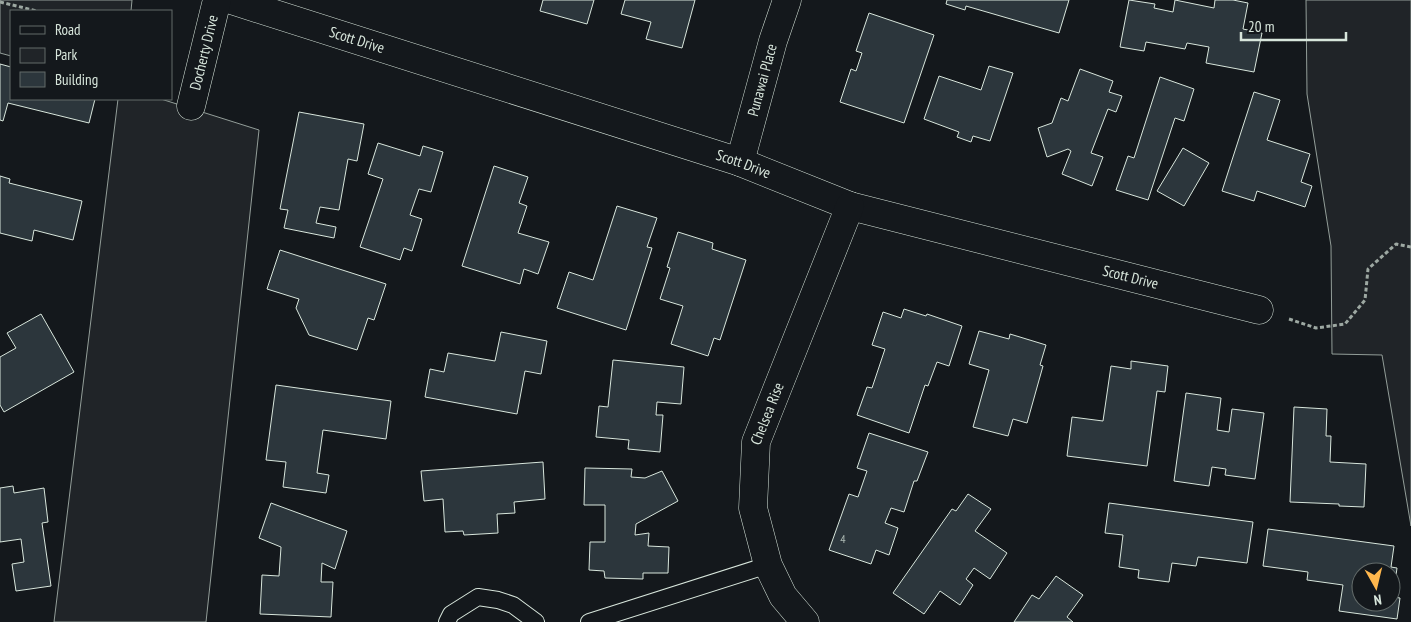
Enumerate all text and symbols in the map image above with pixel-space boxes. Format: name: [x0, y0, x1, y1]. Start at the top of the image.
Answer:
legend: [10, 10, 172, 100]
scale bar: [1241, 10, 1346, 42]
street label: Docherty Drive: [185, 13, 222, 92]
text: 20 m: [1248, 17, 1274, 36]
text: Road: [55, 20, 81, 39]
street label: Scott Drive: [327, 22, 387, 57]
street label: Punawai Place: [743, 41, 781, 118]
text: Park: [55, 45, 77, 64]
text: Building: [55, 70, 98, 89]
street label: Scott Drive: [714, 145, 774, 182]
street label: Scott Drive: [1101, 261, 1160, 293]
street label: Chelsea Rise: [746, 380, 788, 447]
house number: 4: [840, 531, 846, 546]
north arrow: [1351, 562, 1401, 612]
text: N: [1373, 590, 1383, 609]

